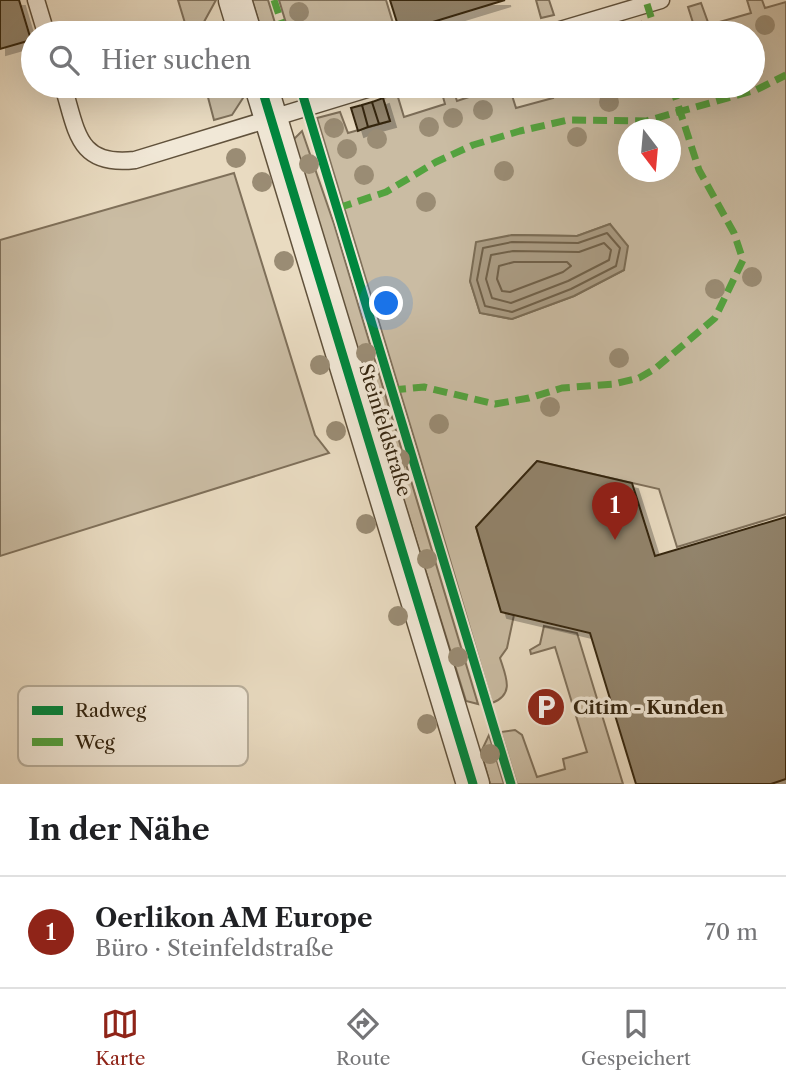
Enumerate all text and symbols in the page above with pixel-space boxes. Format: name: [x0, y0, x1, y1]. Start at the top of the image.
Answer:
search box: [21, 21, 765, 98]
icon: search: [45, 41, 83, 79]
text: Hier suchen: [101, 44, 251, 76]
north arrow: [618, 119, 681, 182]
your location: [369, 286, 403, 320]
street label: Steinfeldstraße: [354, 361, 416, 499]
pin: 1: [592, 482, 638, 540]
legend: [18, 686, 248, 766]
parking icon: Citim - Kunden: [525, 686, 567, 728]
place label: Citim - Kunden: [573, 696, 724, 719]
text: Radweg: [75, 699, 147, 722]
text: Weg: [74, 731, 116, 754]
text: In der Nähe: [28, 811, 210, 848]
text: Oerlikon AM Europe: [95, 902, 373, 934]
text: 1: [46, 918, 56, 946]
text: 70 m: [705, 918, 758, 946]
text: Büro · Steinfeldstraße: [95, 934, 334, 962]
tab: Karte: [95, 1005, 145, 1070]
tab: Route: [336, 1005, 391, 1070]
tab: Gespeichert: [581, 1005, 691, 1070]

